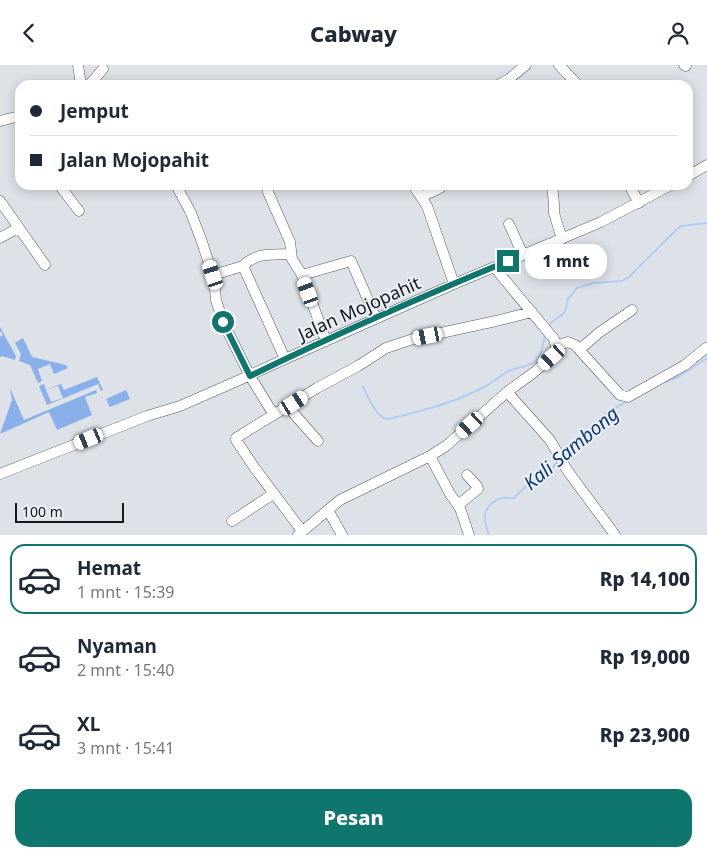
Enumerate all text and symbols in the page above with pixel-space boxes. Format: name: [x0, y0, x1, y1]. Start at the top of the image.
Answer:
text: Cabway: [310, 18, 397, 48]
icon: back: [15, 19, 43, 47]
icon: person: [664, 19, 692, 47]
text: Jemput: [60, 98, 129, 124]
text: Jalan Mojopahit: [60, 147, 209, 173]
callout: 1 mnt: [526, 243, 608, 279]
route end: [497, 250, 519, 272]
text: 1 mnt: [543, 250, 589, 272]
car: [201, 258, 224, 292]
street label: Jalan Mojopahit: [292, 270, 425, 347]
car: [295, 275, 320, 309]
route start: [212, 311, 234, 333]
car: [411, 326, 444, 346]
car: [535, 341, 568, 373]
car: [277, 389, 310, 417]
water label: Kali Sambong: [518, 400, 624, 496]
car: [453, 409, 486, 441]
car: [72, 426, 105, 452]
scale bar: [15, 499, 124, 523]
text: 100 m: [22, 502, 63, 521]
text: Hemat: [77, 555, 141, 581]
icon: car: [17, 557, 62, 602]
text: Rp 14,100: [600, 566, 690, 592]
text: 1 mnt · 15:39: [77, 581, 174, 603]
text: Nyaman: [77, 633, 157, 659]
icon: car: [17, 635, 62, 680]
text: Rp 19,000: [600, 644, 690, 670]
text: 2 mnt · 15:40: [77, 659, 174, 681]
text: XL: [77, 711, 100, 737]
icon: car: [17, 713, 62, 758]
text: Rp 23,900: [600, 722, 690, 748]
text: 3 mnt · 15:41: [77, 737, 174, 759]
button: Pesan: [15, 789, 692, 847]

